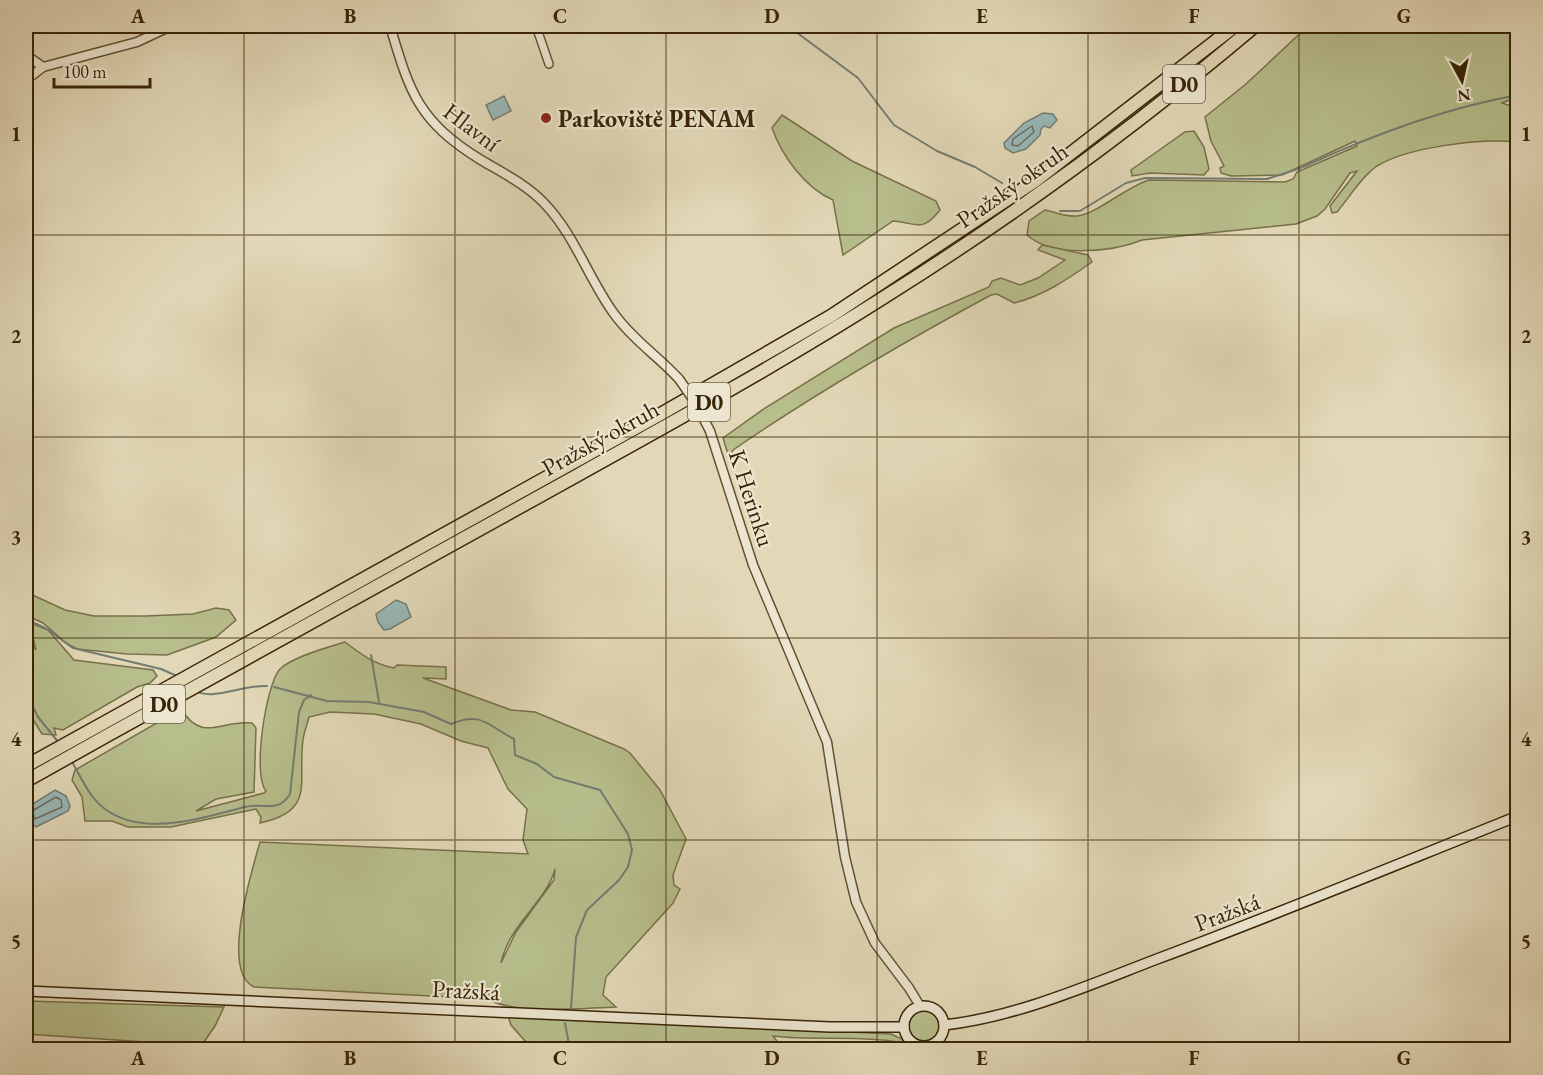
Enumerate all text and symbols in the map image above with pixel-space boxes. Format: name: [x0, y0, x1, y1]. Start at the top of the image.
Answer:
text: A: [130, 3, 146, 29]
text: B: [344, 3, 356, 29]
text: C: [553, 3, 567, 29]
text: D: [764, 3, 780, 29]
text: E: [976, 3, 988, 29]
text: F: [1189, 3, 1200, 29]
text: G: [1397, 3, 1411, 29]
scale bar: [54, 51, 150, 89]
north arrow: [1432, 51, 1492, 111]
text: 100 m: [63, 60, 107, 83]
road number: D0: [1163, 65, 1205, 103]
text: N: [1456, 84, 1472, 107]
street label: Hlavní: [437, 96, 507, 159]
place label: Parkoviště PENAM: [558, 103, 756, 134]
marker: Parkoviště PENAM: [539, 111, 553, 125]
text: 1: [11, 121, 21, 147]
text: 1: [1521, 121, 1531, 147]
street label: Pražský okruh: [950, 135, 1074, 235]
text: 2: [11, 323, 22, 349]
text: 2: [1521, 323, 1532, 349]
road number: D0: [688, 383, 730, 421]
street label: Pražský okruh: [536, 393, 664, 483]
street label: K Herinku: [722, 445, 782, 551]
text: 3: [11, 524, 21, 550]
text: 3: [1521, 524, 1531, 550]
road number: D0: [143, 685, 185, 723]
text: 4: [11, 726, 22, 752]
text: 4: [1521, 726, 1532, 752]
street label: Pražská: [1190, 885, 1265, 939]
text: 5: [11, 928, 21, 954]
text: 5: [1521, 928, 1531, 954]
street label: Pražská: [431, 973, 501, 1007]
text: A: [130, 1045, 146, 1071]
text: B: [344, 1045, 356, 1071]
text: C: [553, 1045, 567, 1071]
text: D: [764, 1045, 780, 1071]
text: E: [976, 1045, 988, 1071]
text: F: [1189, 1045, 1200, 1071]
text: G: [1397, 1045, 1411, 1071]

